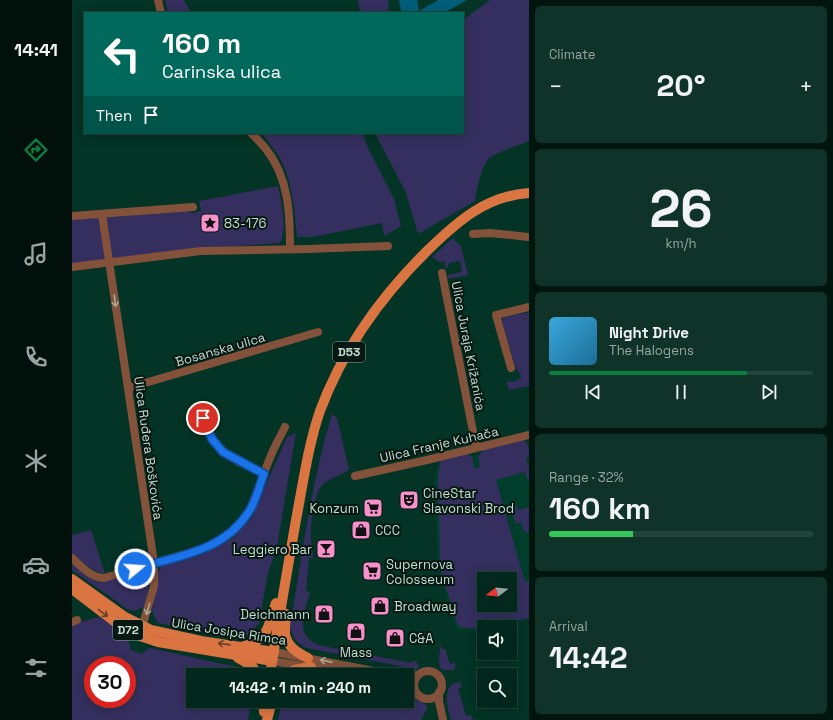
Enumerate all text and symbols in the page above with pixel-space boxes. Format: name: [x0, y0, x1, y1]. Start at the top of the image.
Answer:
text: 160 m: [162, 25, 241, 61]
icon: left: [96, 28, 148, 80]
text: 14:41: [14, 38, 58, 61]
text: Climate: [549, 46, 595, 63]
text: Carinska ulica: [162, 60, 281, 83]
text: 20°: [656, 66, 706, 105]
text: −: [549, 72, 563, 100]
text: +: [799, 72, 813, 100]
icon: arrive: [140, 104, 162, 126]
text: Then: [96, 106, 132, 125]
icon: directions: [22, 136, 50, 164]
text: 26: [649, 176, 713, 242]
place icon: 83-176: [199, 212, 221, 234]
place label: 83-176: [224, 215, 267, 232]
text: km/h: [666, 235, 696, 252]
icon: music: [22, 240, 50, 268]
street label: Ulica Juraja Križanića: [448, 280, 490, 413]
one-way arrow: [111, 294, 119, 307]
text: Night Drive: [609, 323, 689, 342]
street label: Bosanska ulica: [173, 328, 268, 370]
road number: D53: [333, 342, 365, 362]
text: The Halogens: [609, 342, 694, 359]
icon: phone: [22, 343, 50, 371]
street label: Ulica Ruđera Boškovića: [130, 375, 167, 521]
icon: previous: [582, 381, 604, 403]
icon: pause: [670, 381, 692, 403]
icon: next: [758, 381, 780, 403]
pin: [186, 401, 220, 435]
icon: arrive: [192, 407, 214, 429]
street label: Ulica Franje Kuhača: [378, 422, 501, 466]
icon: climate: [22, 447, 50, 475]
text: Range · 32%: [549, 469, 624, 486]
place label: CineStar Slavonski Brod: [423, 485, 514, 517]
theatre icon: CineStar Slavonski Brod: [398, 489, 420, 511]
text: 160 km: [549, 489, 651, 528]
supermarket icon: Konzum: [362, 497, 384, 519]
place label: Konzum: [309, 500, 359, 517]
shop icon: CCC: [350, 519, 372, 541]
place label: CCC: [375, 522, 400, 539]
bar icon: Leggiero Bar: [315, 538, 337, 560]
place label: Leggiero Bar: [233, 541, 312, 558]
position arrow: [114, 548, 156, 590]
icon: car: [22, 551, 50, 579]
place label: Supernova Colosseum: [386, 556, 454, 588]
supermarket icon: Supernova Colosseum: [361, 560, 383, 582]
north arrow: [477, 572, 517, 612]
map controls: [477, 572, 517, 708]
shop icon: Broadway: [369, 595, 391, 617]
place label: Broadway: [394, 598, 457, 615]
one-way arrow: [144, 603, 151, 616]
shop icon: Deichmann: [313, 603, 335, 625]
place label: Deichmann: [240, 606, 310, 623]
one-way arrow: [97, 609, 108, 617]
street label: Ulica Josipa Rimca: [170, 614, 288, 649]
text: Arrival: [549, 618, 588, 635]
road number: D72: [113, 620, 143, 640]
button: sound: [477, 620, 517, 660]
shop icon: Mass: [345, 621, 367, 643]
shop icon: C&A: [384, 627, 406, 649]
place label: C&A: [409, 630, 433, 647]
text: 14:42: [549, 638, 627, 677]
one-way arrow: [218, 640, 231, 648]
place label: Mass: [340, 644, 372, 661]
icon: filters: [22, 654, 50, 682]
speed limit sign: 30: [84, 656, 136, 708]
one-way arrow: [320, 657, 333, 665]
button: search: [477, 668, 517, 708]
text: 14:42 · 1 min · 240 m: [229, 678, 371, 697]

